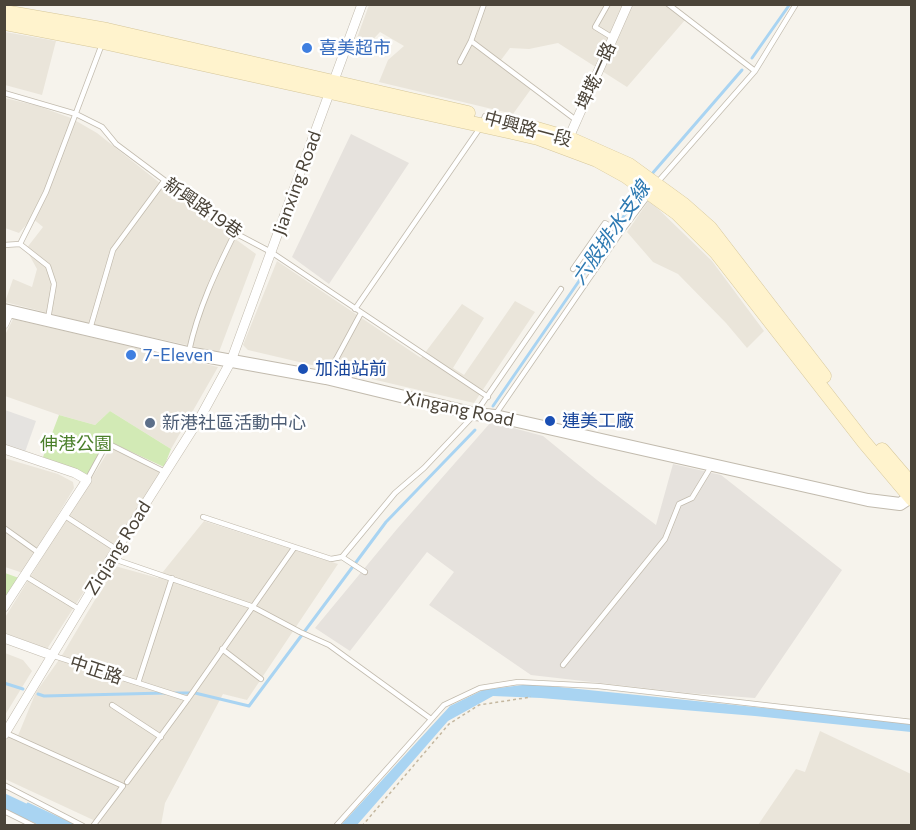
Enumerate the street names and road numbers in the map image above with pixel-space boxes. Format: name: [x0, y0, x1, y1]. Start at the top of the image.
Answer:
street label: 埤墘一路: [571, 39, 621, 113]
street label: 中興路一段: [482, 107, 574, 151]
street label: Jianxing Road: [268, 128, 326, 238]
street label: 新興路19巷: [160, 173, 246, 243]
street label: Xingang Road: [402, 387, 516, 431]
street label: Ziqiang Road: [81, 497, 155, 599]
street label: 中正路: [67, 651, 125, 689]

